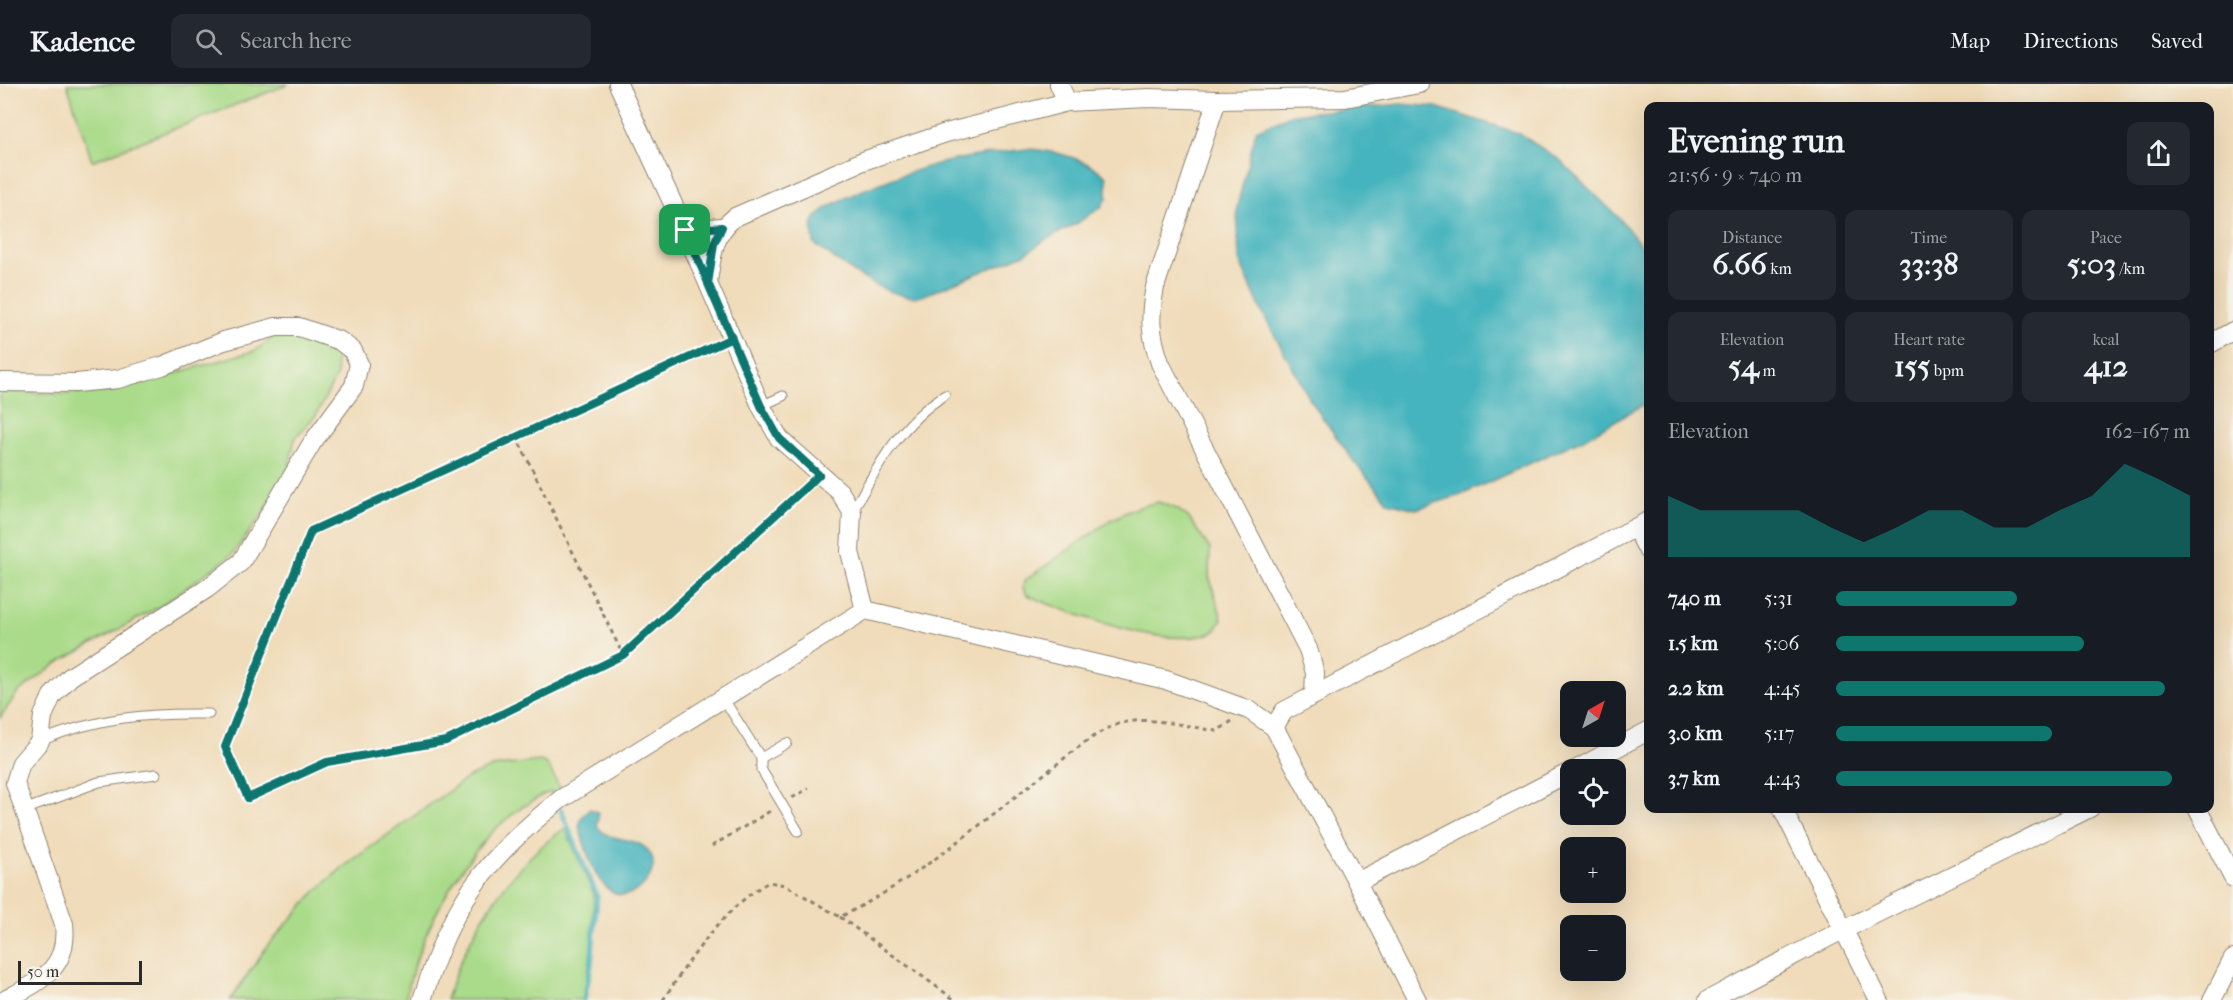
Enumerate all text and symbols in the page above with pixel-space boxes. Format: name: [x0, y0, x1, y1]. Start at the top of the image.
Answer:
search box: [171, 14, 591, 68]
text: Kadence: [30, 25, 135, 58]
icon: search: [192, 25, 225, 58]
text: Search here: [240, 28, 352, 54]
text: Map: [1950, 29, 1990, 53]
text: Directions: [2023, 29, 2118, 53]
text: Saved: [2151, 29, 2203, 53]
text: Evening run: [1668, 122, 1845, 161]
button: share: [2127, 122, 2190, 185]
text: 21:56 · 9 × 740 m: [1668, 164, 1802, 187]
pin: [659, 204, 710, 255]
icon: arrive: [668, 213, 701, 246]
text: Distance: [1722, 228, 1782, 247]
text: Time: [1911, 228, 1947, 247]
text: Pace: [2090, 228, 2122, 247]
text: 6.66: [1712, 247, 1767, 282]
text: 33:38: [1899, 247, 1959, 282]
text: 5:03: [2067, 247, 2116, 282]
text: km: [1767, 259, 1792, 278]
text: /km: [2116, 259, 2145, 278]
text: Elevation: [1720, 330, 1784, 349]
text: Heart rate: [1893, 330, 1965, 349]
text: kcal: [2093, 330, 2119, 349]
text: 54: [1728, 349, 1759, 384]
text: 155: [1894, 349, 1930, 384]
text: 412: [2084, 349, 2128, 384]
text: m: [1759, 361, 1776, 380]
text: bpm: [1930, 361, 1964, 380]
text: Elevation: [1668, 420, 1749, 443]
text: 162–167 m: [2105, 420, 2190, 443]
text: 740 m: [1668, 587, 1721, 610]
text: 5:31: [1764, 587, 1793, 610]
text: 1.5 km: [1668, 632, 1718, 655]
text: 5:06: [1764, 632, 1799, 655]
text: 2.2 km: [1668, 677, 1724, 700]
text: 4:45: [1764, 677, 1801, 700]
north arrow: [1560, 681, 1626, 747]
map controls: [1560, 681, 1626, 981]
text: 3.0 km: [1668, 722, 1722, 745]
text: 5:17: [1764, 722, 1794, 745]
button: locate: [1560, 759, 1626, 825]
text: 3.7 km: [1668, 767, 1720, 790]
text: 4:43: [1764, 767, 1801, 790]
button: +: [1560, 837, 1626, 903]
button: −: [1560, 915, 1626, 981]
scale bar: [18, 958, 142, 986]
text: 50 m: [27, 962, 59, 981]

